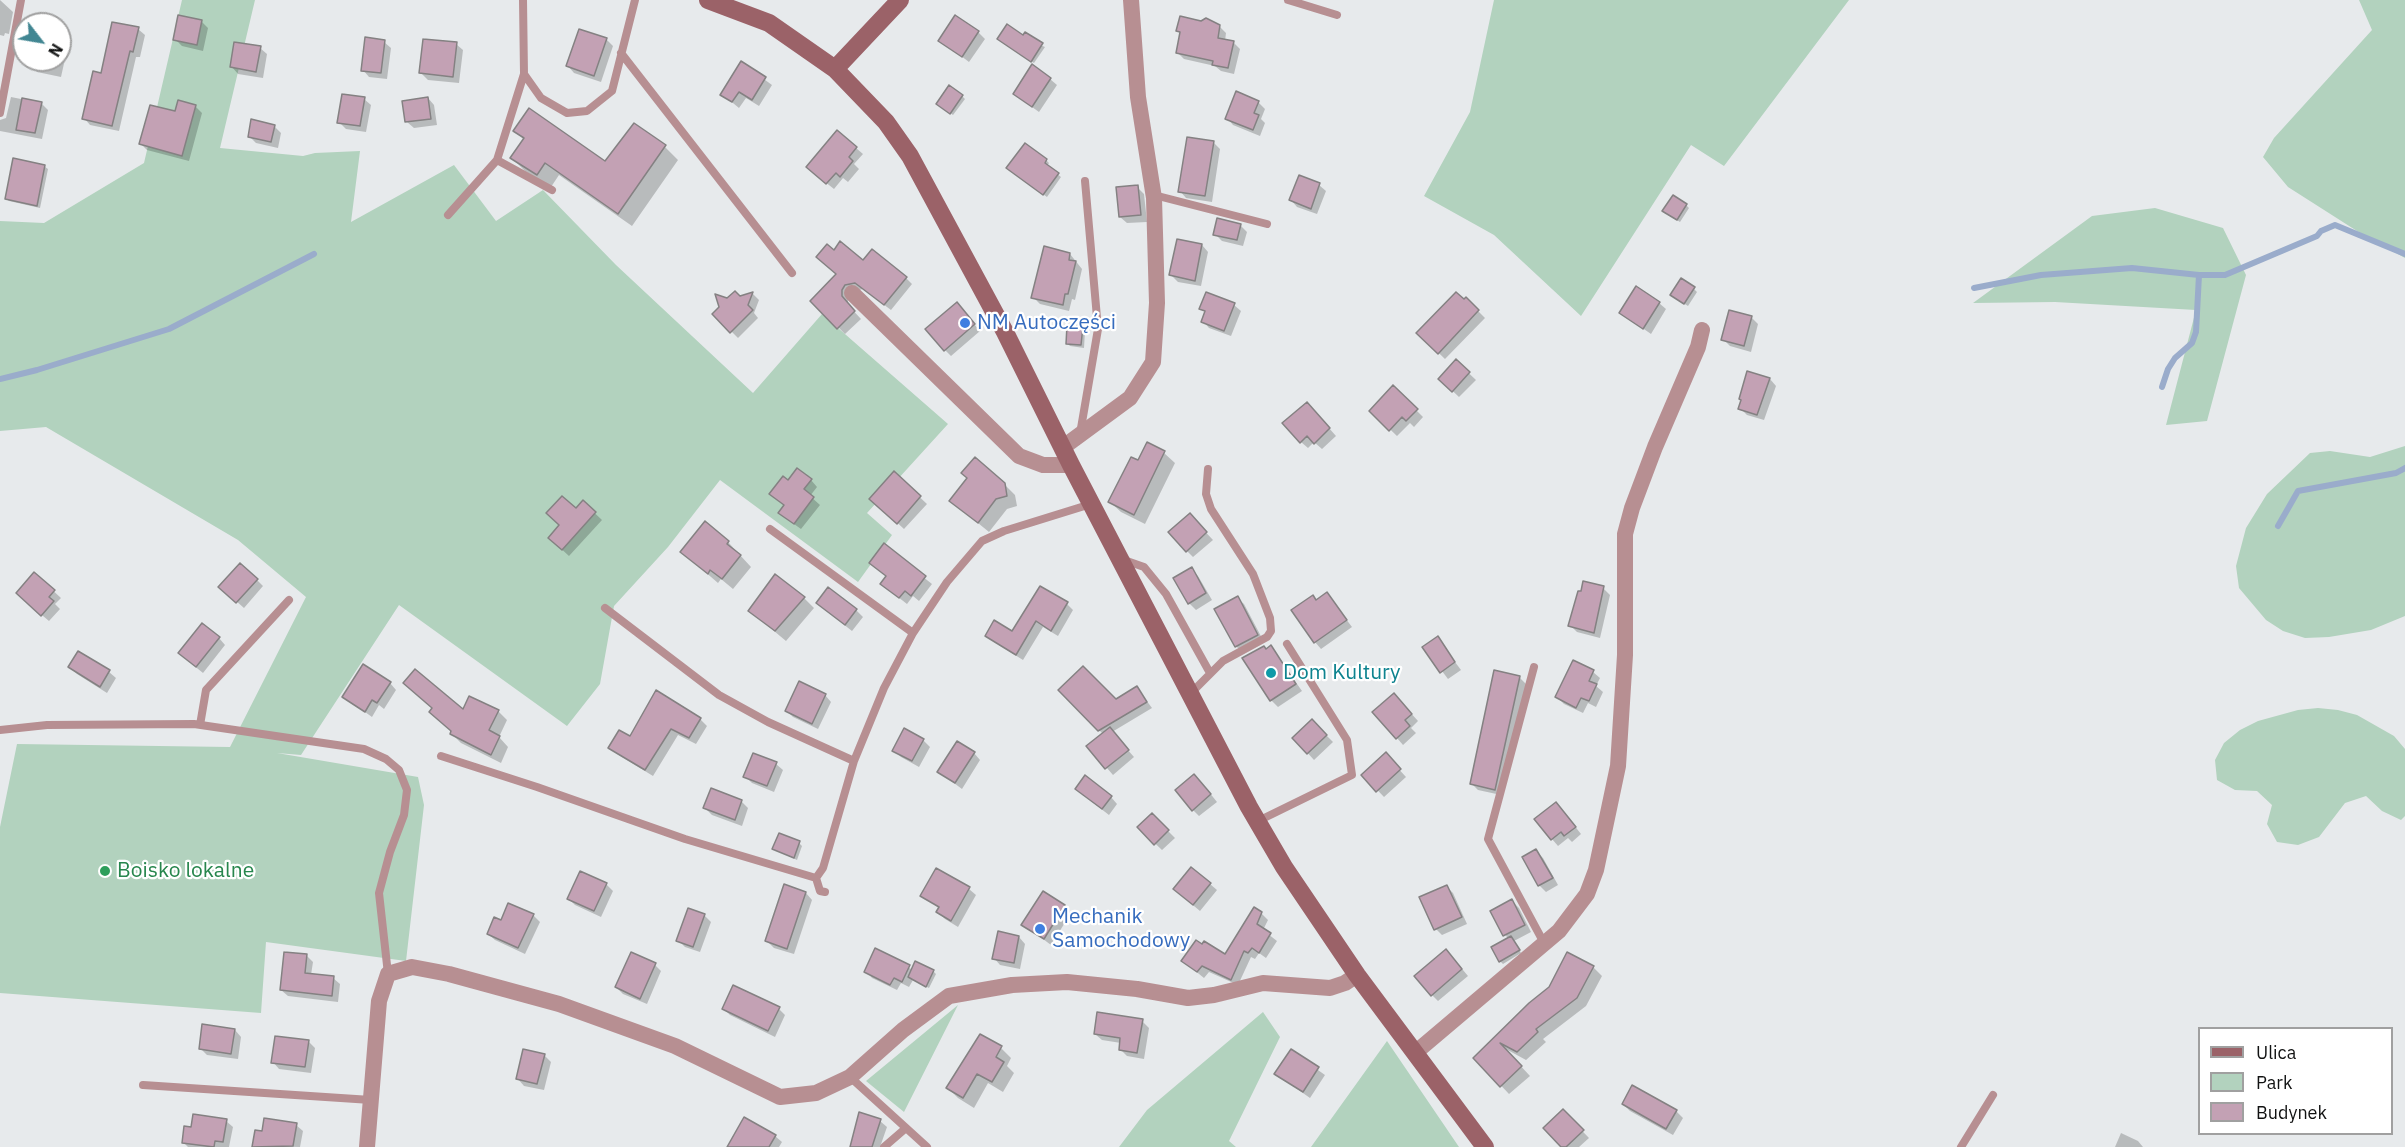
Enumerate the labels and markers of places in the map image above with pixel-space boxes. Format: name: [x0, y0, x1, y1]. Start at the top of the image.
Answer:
place label: NM Autoczęści: [977, 310, 1116, 336]
marker: NM Autoczęści: [958, 316, 972, 330]
place label: Dom Kultury: [1283, 660, 1400, 686]
marker: Dom Kultury: [1264, 666, 1278, 680]
place label: Boisko lokalne: [117, 858, 254, 884]
marker: Boisko lokalne: [98, 864, 112, 878]
place label: Mechanik Samochodowy: [1052, 904, 1190, 954]
marker: Mechanik Samochodowy: [1033, 922, 1047, 936]

